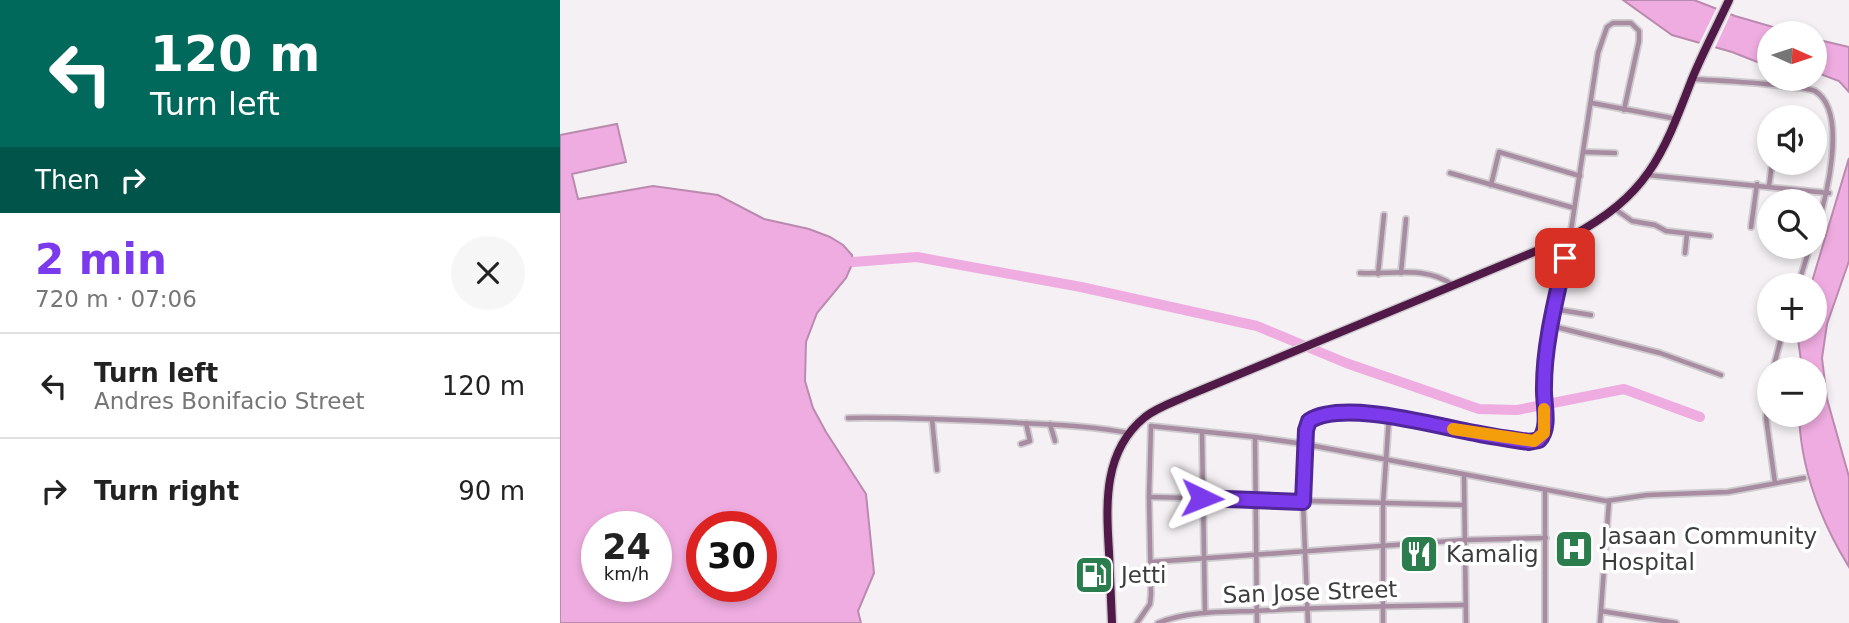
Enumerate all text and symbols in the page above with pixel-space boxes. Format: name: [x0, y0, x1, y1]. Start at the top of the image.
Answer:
north arrow: [1757, 21, 1827, 91]
map controls: [1757, 21, 1827, 427]
text: 120 m: [150, 26, 320, 83]
icon: left: [35, 28, 126, 119]
text: Turn left: [150, 85, 280, 123]
button: sound: [1757, 105, 1827, 175]
icon: right: [114, 161, 152, 199]
text: Then: [35, 165, 100, 195]
button: search: [1757, 189, 1827, 259]
pin: [1535, 228, 1595, 288]
text: 2 min: [35, 235, 167, 284]
button: close: [451, 236, 525, 310]
icon: arrive: [1546, 239, 1584, 277]
button: +: [1757, 273, 1827, 343]
text: 720 m · 07:06: [35, 286, 197, 312]
button: −: [1757, 357, 1827, 427]
text: Turn left: [94, 358, 218, 388]
icon: left: [35, 367, 73, 405]
text: 120 m: [442, 371, 525, 401]
text: Andres Bonifacio Street: [94, 388, 365, 414]
position arrow: [1165, 461, 1239, 535]
icon: right: [35, 472, 73, 510]
text: Turn right: [94, 476, 239, 506]
text: 90 m: [458, 476, 525, 506]
speed limit sign: 30: [686, 511, 777, 602]
place label: Jasaan Community Hospital: [1599, 523, 1817, 575]
text: 24: [602, 527, 651, 567]
hospital icon: Jasaan Community Hospital: [1553, 528, 1595, 570]
restaurant icon: Kamalig: [1398, 533, 1440, 575]
place label: Kamalig: [1446, 541, 1539, 567]
fuel station icon: Jetti: [1073, 554, 1115, 596]
place label: Jetti: [1119, 562, 1166, 588]
text: km/h: [604, 563, 649, 584]
street label: San Jose Street: [1222, 576, 1398, 608]

